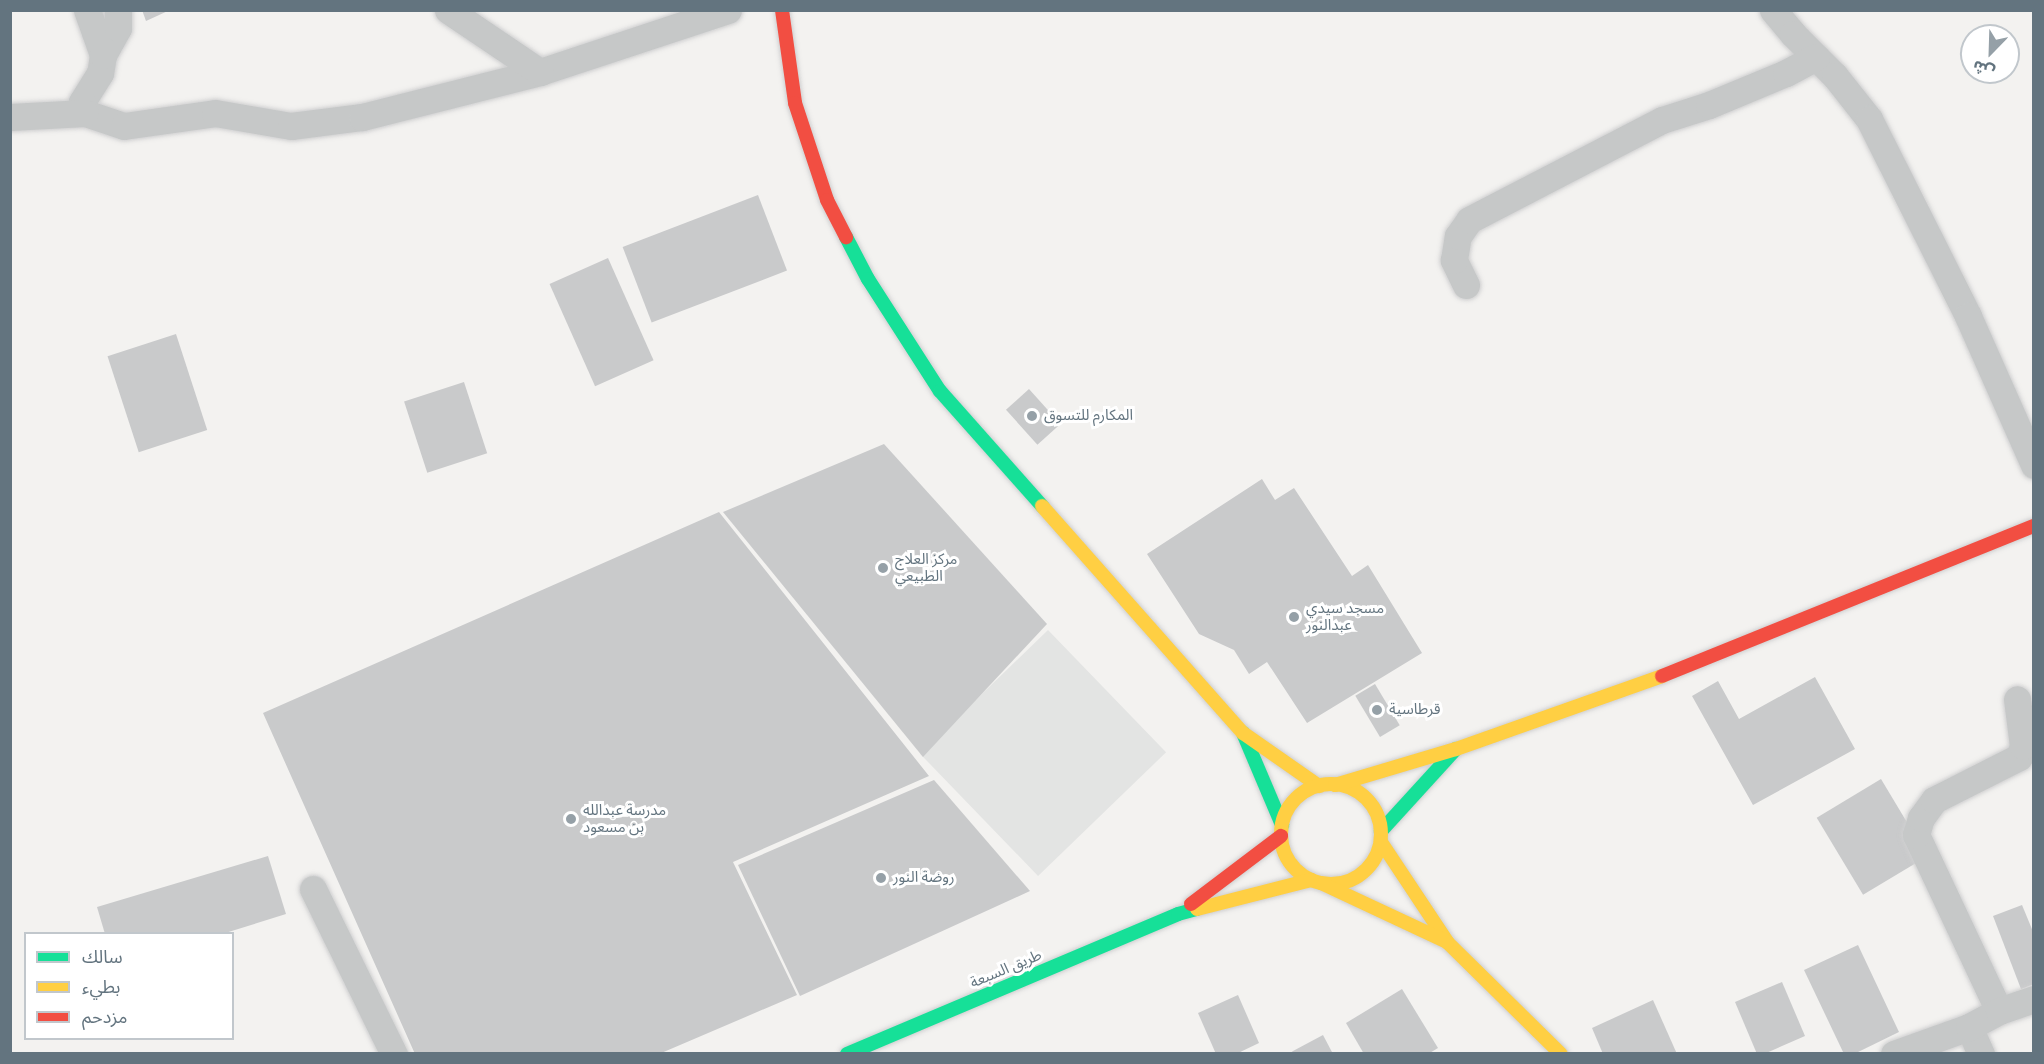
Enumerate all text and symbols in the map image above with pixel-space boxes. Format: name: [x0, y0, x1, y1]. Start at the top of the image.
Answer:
north arrow: [1960, 24, 2020, 84]
text: ش: [1970, 55, 1998, 82]
place label: المكارم للتسوق: [1044, 407, 1133, 425]
marker: المكارم للتسوق: [1025, 409, 1039, 423]
place label: مركز العلاج الطبيعي: [895, 550, 957, 585]
marker: مركز العلاج الطبيعي: [876, 561, 890, 575]
place label: مسجد سيدي عبدالنور: [1306, 599, 1384, 634]
marker: مسجد سيدي عبدالنور: [1287, 610, 1301, 624]
place label: قرطاسية: [1389, 701, 1440, 719]
marker: قرطاسية: [1370, 703, 1384, 717]
place label: مدرسة عبدالله بن مسعود: [583, 801, 666, 836]
marker: مدرسة عبدالله بن مسعود: [564, 812, 578, 826]
place label: روضة النور: [893, 869, 955, 887]
marker: روضة النور: [874, 871, 888, 885]
legend: [24, 932, 234, 1040]
text: سالك: [82, 946, 123, 968]
street label: طريق السبعة: [967, 946, 1045, 992]
text: بطيء: [82, 976, 120, 998]
text: مزدحم: [82, 1006, 127, 1028]

